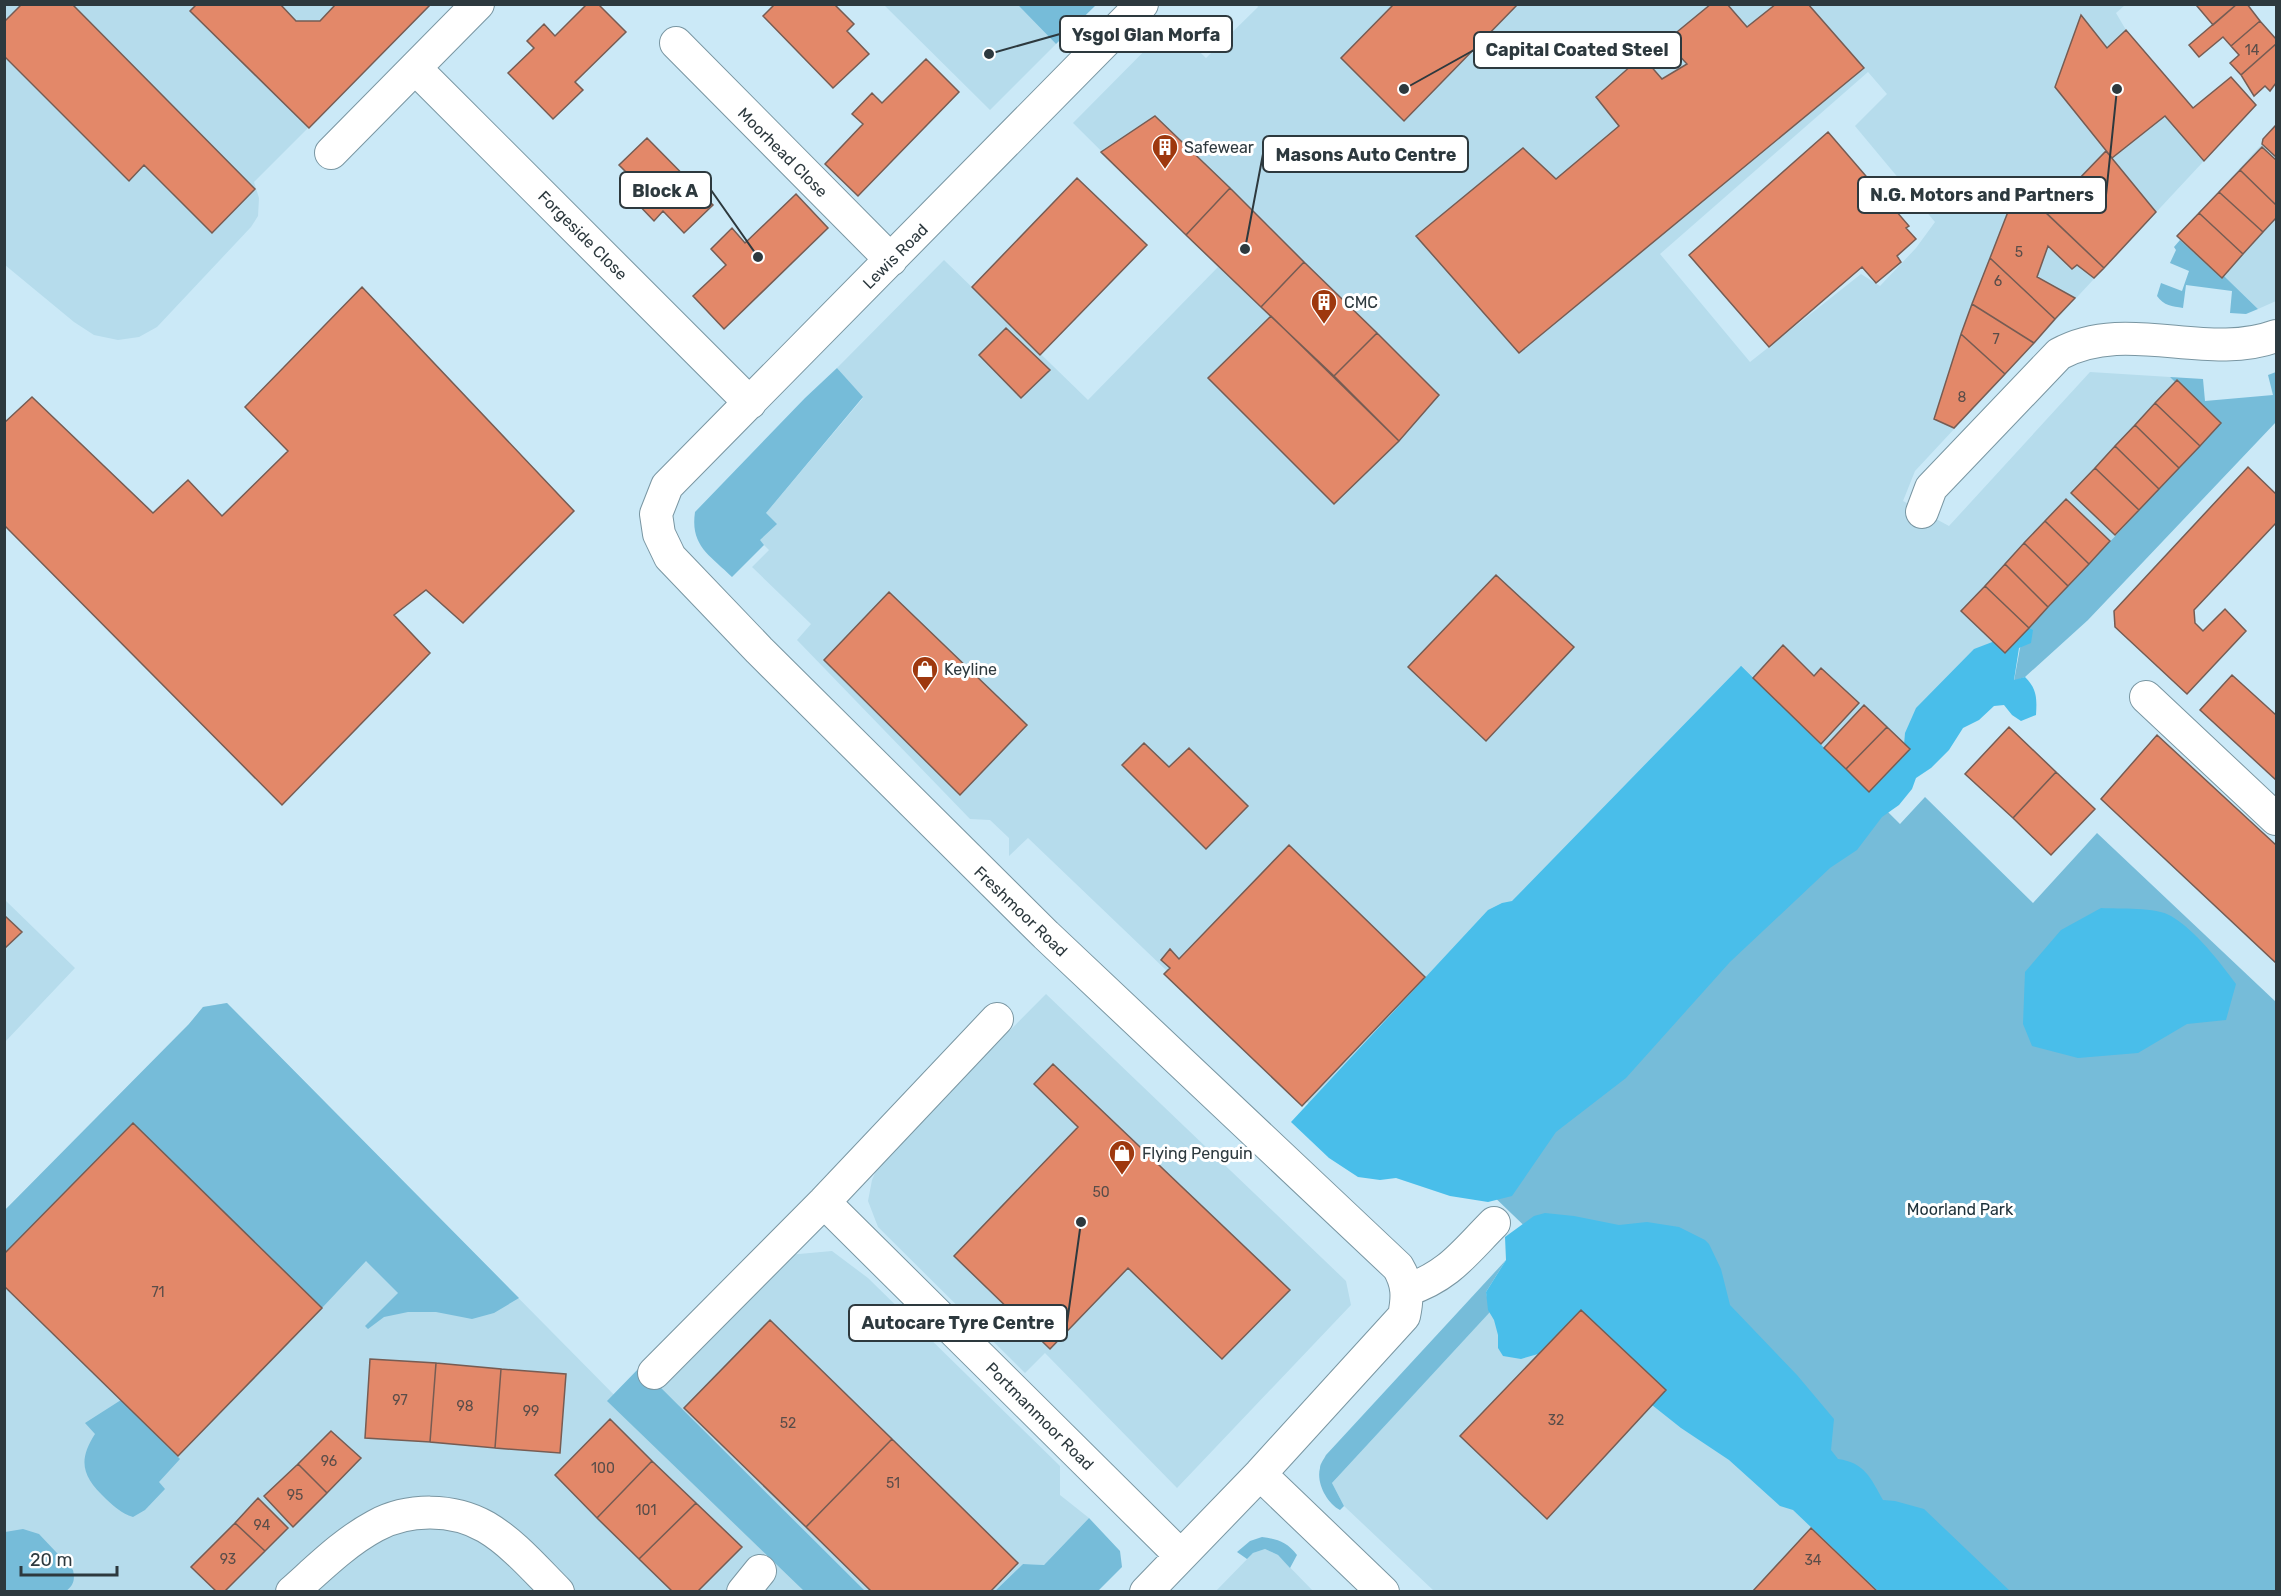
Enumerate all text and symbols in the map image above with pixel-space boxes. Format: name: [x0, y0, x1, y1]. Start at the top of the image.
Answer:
callout: Ysgol Glan Morfa: [1060, 16, 1232, 52]
text: Ysgol Glan Morfa: [1072, 24, 1220, 46]
callout: Capital Coated Steel: [1474, 32, 1681, 68]
text: Capital Coated Steel: [1485, 39, 1669, 61]
house number: 14: [2245, 42, 2260, 59]
street label: Moorhead Close: [734, 104, 831, 201]
building icon: Safewear: [1150, 132, 1180, 170]
callout: Masons Auto Centre: [1263, 136, 1468, 172]
place label: Safewear: [1184, 138, 1254, 157]
text: Masons Auto Centre: [1276, 144, 1457, 166]
callout: Block A: [620, 172, 711, 208]
callout: N.G. Motors and Partners: [1858, 177, 2106, 213]
text: Block A: [632, 180, 698, 202]
text: N.G. Motors and Partners: [1870, 184, 2094, 206]
street label: Forgeside Close: [534, 187, 631, 284]
street label: Lewis Road: [859, 220, 932, 293]
house number: 5: [2015, 244, 2023, 261]
house number: 6: [1994, 273, 2002, 290]
building icon: CMC: [1309, 287, 1339, 325]
place label: CMC: [1344, 293, 1378, 312]
house number: 7: [1992, 331, 2000, 348]
house number: 8: [1958, 389, 1967, 406]
shop icon: Keyline: [910, 654, 940, 692]
place label: Keyline: [944, 660, 997, 679]
street label: Freshmoor Road: [970, 862, 1071, 961]
shop icon: Flying Penguin: [1107, 1138, 1137, 1176]
place label: Flying Penguin: [1142, 1144, 1253, 1163]
house number: 50: [1092, 1184, 1110, 1201]
park label: Moorland Park: [1907, 1200, 2014, 1219]
house number: 71: [151, 1284, 165, 1301]
callout: Autocare Tyre Centre: [849, 1305, 1067, 1341]
text: Autocare Tyre Centre: [861, 1312, 1055, 1334]
street label: Portmanmoor Road: [982, 1359, 1097, 1474]
house number: 97: [392, 1392, 408, 1409]
house number: 98: [456, 1398, 474, 1415]
house number: 99: [523, 1403, 539, 1420]
house number: 32: [1548, 1412, 1564, 1429]
house number: 52: [780, 1415, 796, 1432]
house number: 96: [321, 1453, 337, 1470]
house number: 100: [591, 1460, 615, 1477]
house number: 51: [886, 1475, 900, 1492]
house number: 95: [287, 1487, 303, 1504]
house number: 101: [636, 1502, 656, 1519]
house number: 94: [254, 1517, 271, 1534]
scale bar: [21, 1539, 117, 1577]
text: 20 m: [30, 1549, 72, 1571]
house number: 93: [220, 1551, 236, 1568]
house number: 34: [1804, 1552, 1822, 1569]

